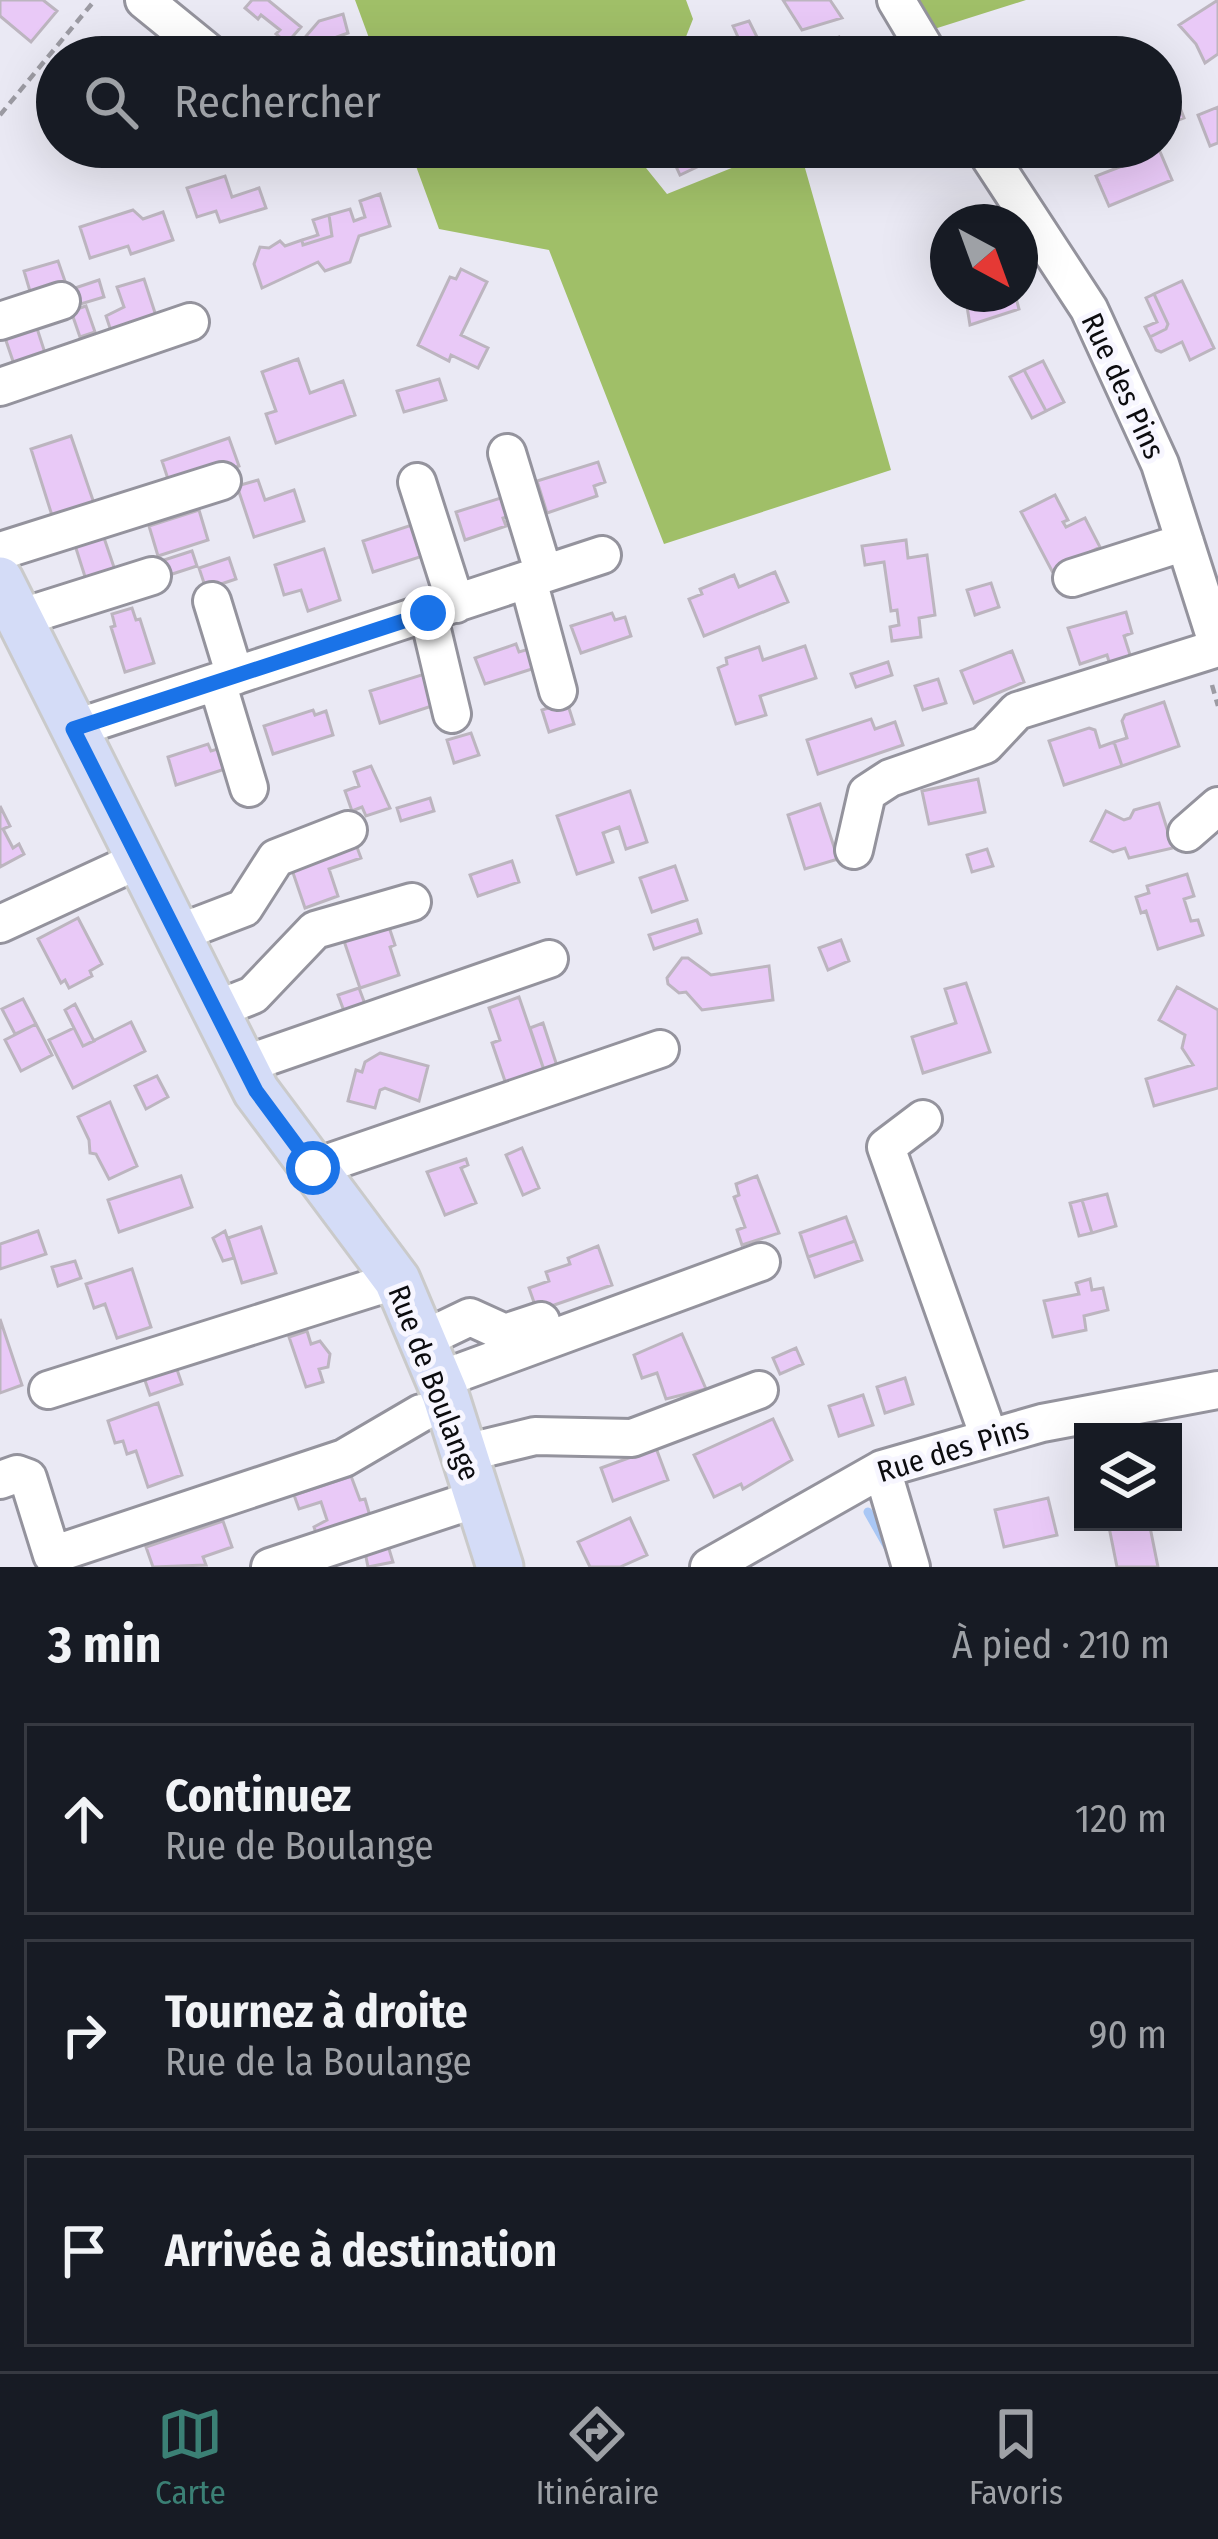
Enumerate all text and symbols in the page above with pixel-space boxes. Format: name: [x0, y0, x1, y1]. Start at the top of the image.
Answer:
search box: [36, 36, 1182, 168]
icon: search: [78, 69, 144, 135]
text: Rechercher: [174, 75, 381, 129]
north arrow: [930, 204, 1038, 312]
street label: Rue des Pins: [1074, 307, 1172, 465]
route end: [401, 586, 455, 640]
route start: [286, 1141, 340, 1195]
street label: Rue de Boulange: [380, 1280, 488, 1486]
street label: Rue des Pins: [873, 1410, 1033, 1490]
map controls: [1074, 1423, 1182, 1531]
button: layers: [1074, 1423, 1182, 1531]
text: 3 min: [48, 1614, 162, 1676]
text: À pied · 210 m: [952, 1622, 1170, 1668]
text: Continuez: [165, 1769, 351, 1823]
icon: ahead: [51, 1786, 117, 1852]
text: 120 m: [1075, 1796, 1167, 1842]
text: Rue de Boulange: [165, 1823, 433, 1869]
text: Tournez à droite: [165, 1985, 468, 2039]
icon: right: [51, 2002, 117, 2068]
text: 90 m: [1089, 2012, 1167, 2058]
text: Rue de la Boulange: [165, 2039, 472, 2085]
icon: arrive: [51, 2218, 117, 2284]
text: Arrivée à destination: [165, 2224, 557, 2278]
tab: Carte: [155, 2401, 226, 2513]
tab: Itinéraire: [536, 2401, 659, 2513]
tab: Favoris: [969, 2401, 1063, 2513]

